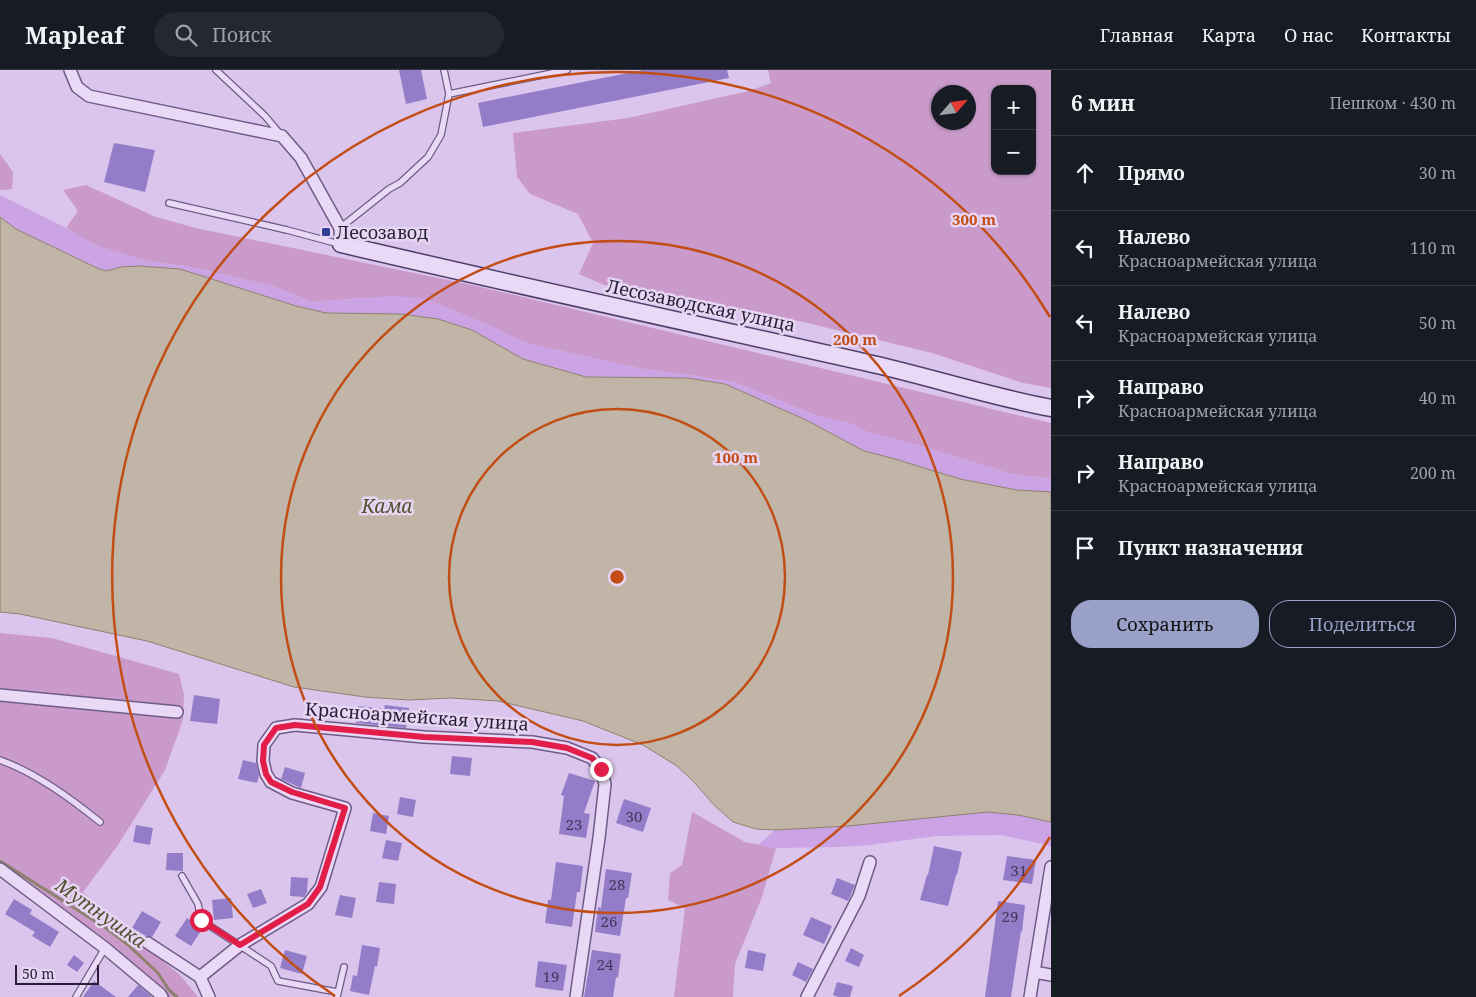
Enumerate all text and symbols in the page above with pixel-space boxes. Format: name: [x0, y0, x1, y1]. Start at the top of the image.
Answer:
search box: [154, 12, 504, 57]
text: Mapleaf: [25, 18, 124, 51]
icon: search: [172, 21, 200, 49]
text: Поиск: [212, 22, 271, 48]
text: Главная: [1100, 23, 1174, 47]
text: Карта: [1202, 23, 1256, 47]
text: О нас: [1284, 23, 1333, 47]
text: Контакты: [1361, 23, 1451, 47]
north arrow: [931, 85, 976, 130]
map controls: [991, 85, 1036, 175]
button: +: [991, 85, 1036, 130]
text: 6 мин: [1071, 89, 1135, 117]
text: Пешком · 430 m: [1329, 92, 1456, 114]
button: −: [991, 130, 1036, 175]
icon: ahead: [1071, 159, 1099, 187]
text: Прямо: [1118, 160, 1185, 186]
text: 30 m: [1419, 162, 1456, 184]
text: 300 m: [952, 209, 996, 229]
place label: Лесозавод: [336, 220, 428, 244]
text: Налево: [1118, 224, 1190, 250]
marker: Лесозавод: [320, 226, 332, 238]
icon: left: [1071, 234, 1099, 262]
text: 110 m: [1410, 237, 1456, 259]
text: Красноармейская улица: [1118, 250, 1317, 272]
street label: Лесозаводская улица: [604, 273, 798, 337]
text: Налево: [1118, 299, 1190, 325]
icon: left: [1071, 309, 1099, 337]
text: 50 m: [1419, 312, 1456, 334]
text: Красноармейская улица: [1118, 325, 1317, 347]
text: 200 m: [833, 329, 877, 349]
text: Направо: [1118, 374, 1204, 400]
icon: right: [1071, 384, 1099, 412]
text: 40 m: [1419, 387, 1456, 409]
text: Красноармейская улица: [1118, 400, 1317, 422]
text: 100 m: [714, 447, 758, 467]
text: Направо: [1118, 449, 1204, 475]
icon: right: [1071, 459, 1099, 487]
text: 200 m: [1410, 462, 1456, 484]
text: Красноармейская улица: [1118, 475, 1317, 497]
water label: Кама: [361, 493, 413, 519]
icon: arrive: [1071, 534, 1099, 562]
text: Пункт назначения: [1118, 535, 1303, 561]
centre of rings: [608, 568, 626, 586]
button: Сохранить: [1071, 600, 1259, 648]
button: Поделиться: [1269, 600, 1456, 648]
street label: Красноармейская улица: [304, 696, 530, 736]
route end: [590, 758, 613, 781]
house number: 30: [626, 806, 642, 826]
house number: 23: [566, 814, 582, 834]
house number: 31: [1011, 860, 1027, 880]
water label: Мутнушка: [50, 872, 152, 954]
house number: 28: [609, 874, 625, 894]
house number: 29: [1002, 906, 1018, 926]
route start: [190, 909, 213, 932]
house number: 26: [601, 911, 617, 931]
house number: 24: [597, 954, 614, 974]
scale bar: [15, 962, 99, 985]
text: 50 m: [22, 964, 55, 983]
house number: 19: [543, 966, 559, 986]

